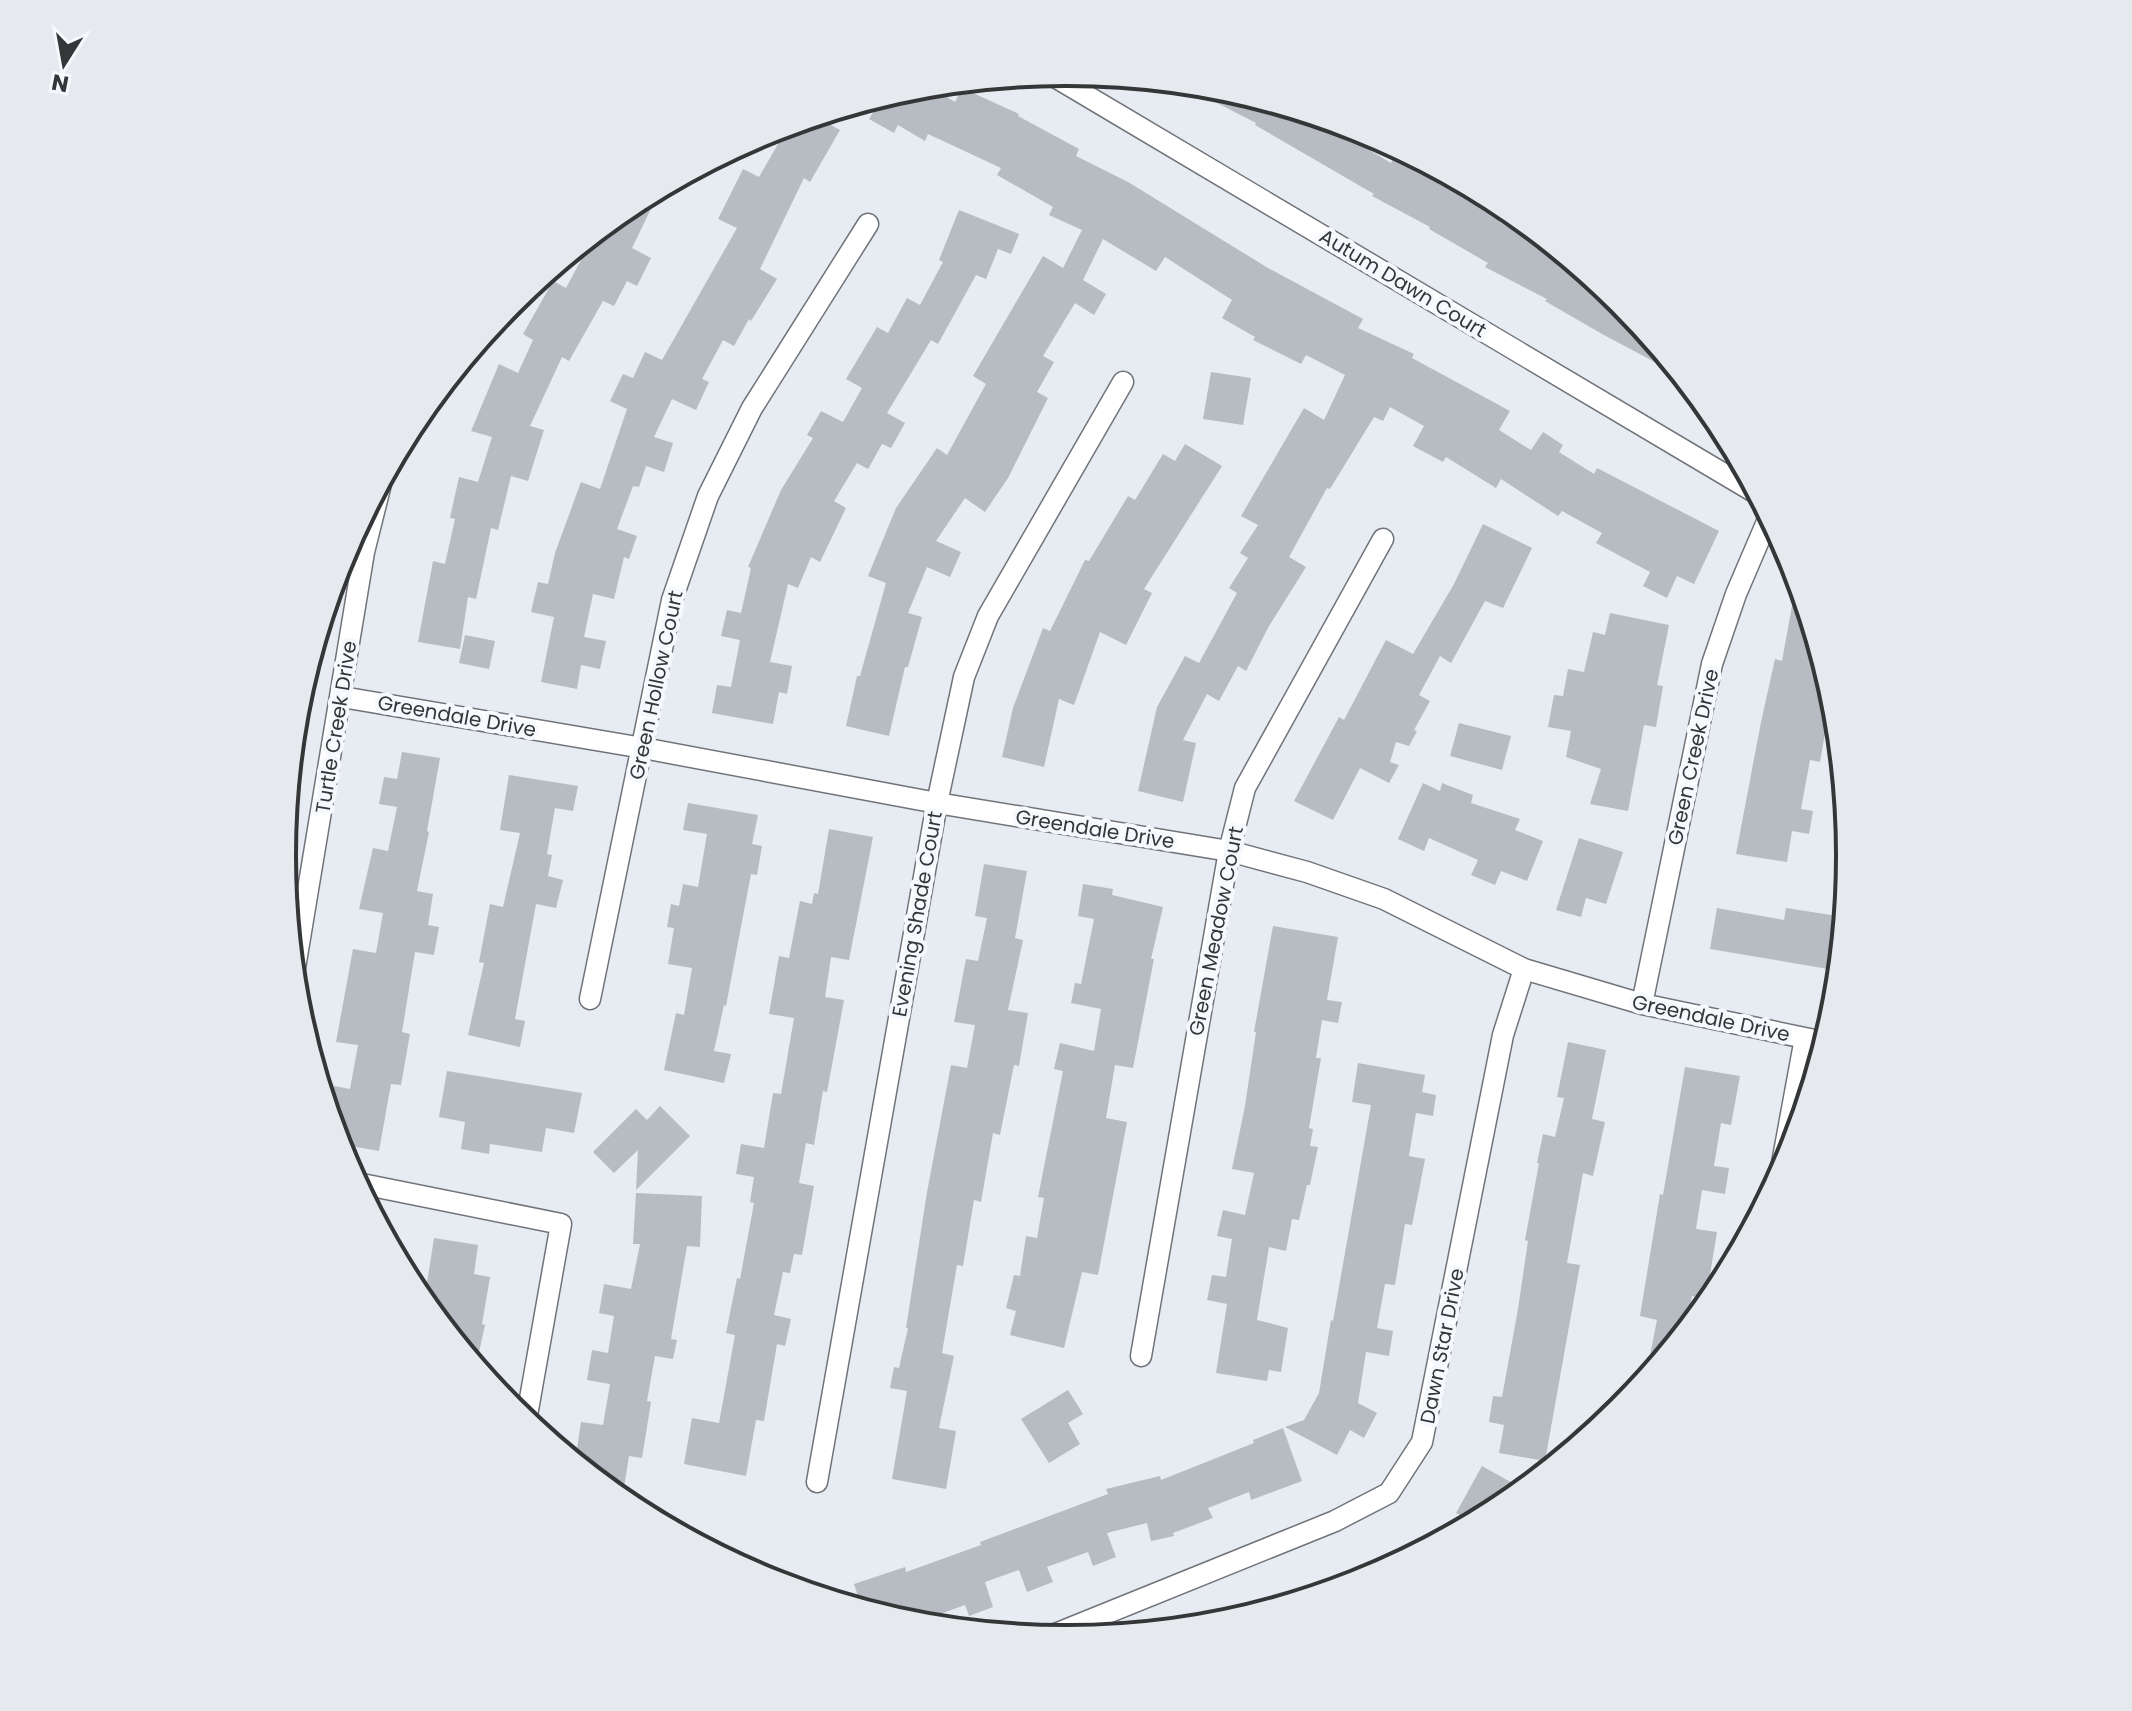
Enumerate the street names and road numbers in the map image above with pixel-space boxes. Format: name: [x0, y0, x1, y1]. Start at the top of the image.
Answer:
street label: Autum Dawn Court: [1314, 222, 1492, 344]
street label: Green Hollow Court: [622, 588, 690, 782]
street label: Turtle Creek Drive: [309, 639, 363, 815]
street label: Green Creek Drive: [1661, 666, 1725, 848]
street label: Greendale Drive: [376, 688, 538, 744]
street label: Greendale Drive: [1014, 803, 1176, 855]
street label: Evening Shade Court: [885, 809, 949, 1019]
street label: Green Meadow Court: [1182, 824, 1250, 1038]
street label: Greendale Drive: [1630, 988, 1792, 1048]
street label: Dawn Star Drive: [1413, 1266, 1471, 1426]

